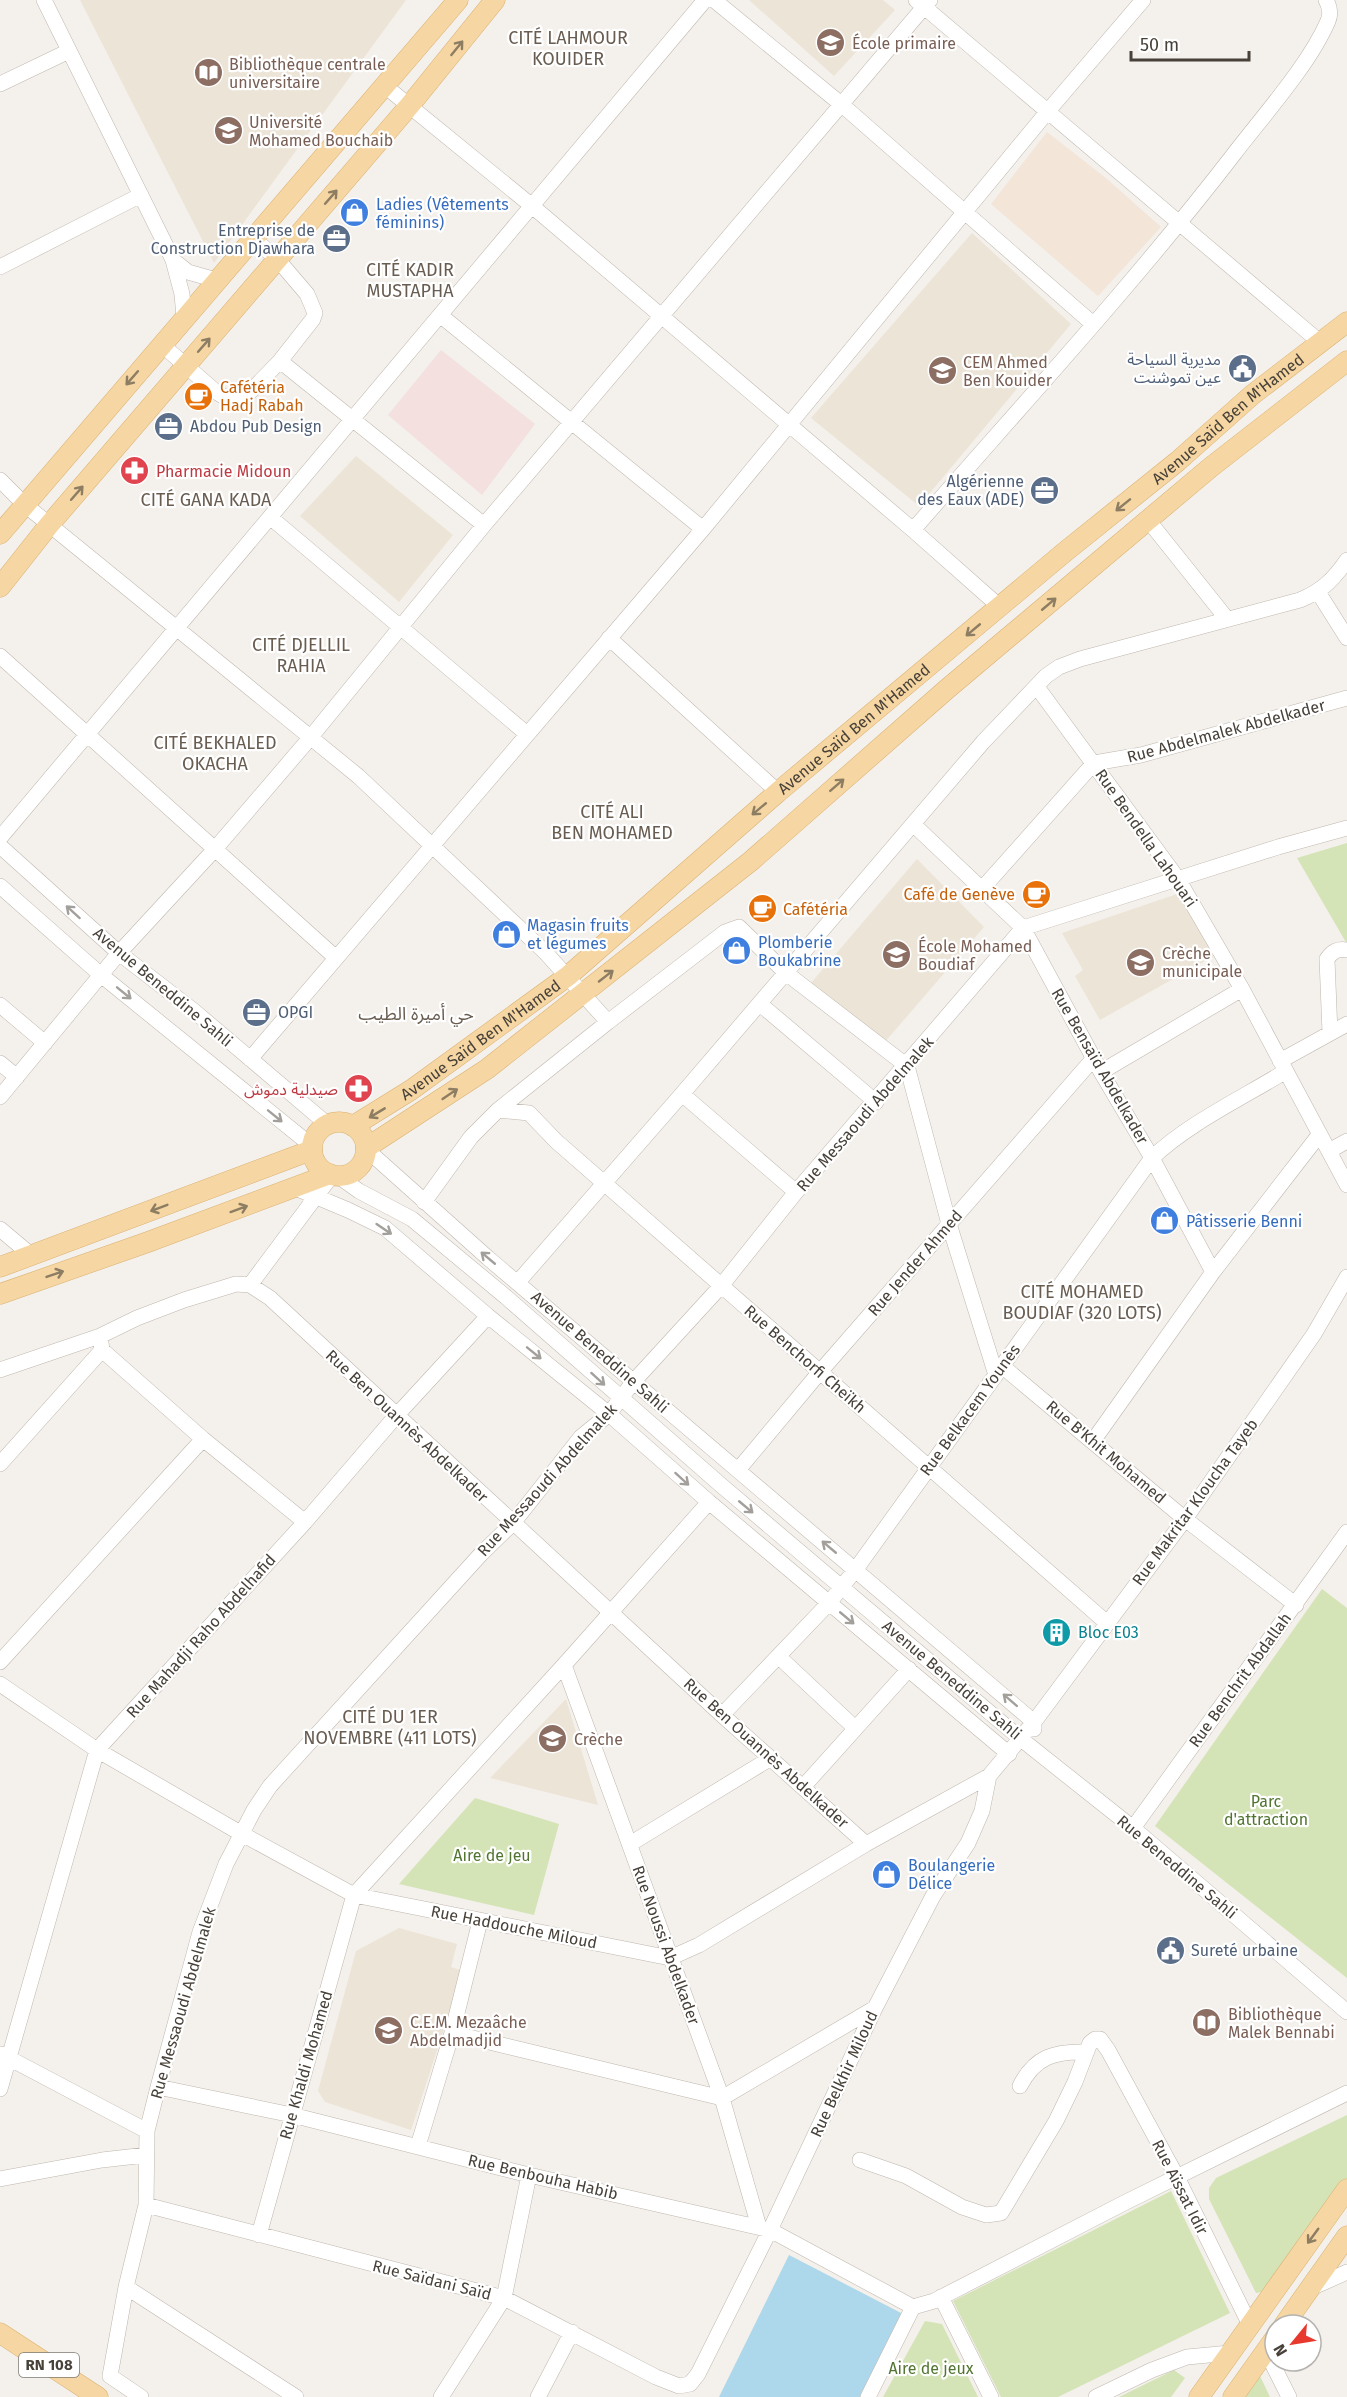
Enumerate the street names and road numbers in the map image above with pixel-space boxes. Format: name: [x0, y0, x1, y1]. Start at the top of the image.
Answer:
street label: Avenue Saïd Ben M'Hamed: [1148, 349, 1307, 488]
street label: Avenue Saïd Ben M'Hamed: [773, 660, 934, 798]
street label: Rue Abdelmalek Abdelkader: [1125, 695, 1328, 767]
street label: Rue Bendella Lahouari: [1091, 765, 1201, 911]
street label: Avenue Beneddine Sahli: [90, 923, 236, 1051]
street label: Avenue Saïd Ben M'Hamed: [397, 975, 564, 1104]
street label: Rue Bensaïd Abdelkader: [1048, 985, 1153, 1148]
street label: Rue Messaoudi Abdelmalek: [793, 1032, 938, 1195]
street label: Rue Jender Ahmed: [864, 1206, 966, 1320]
street label: Avenue Beneddine Sahli: [527, 1287, 673, 1417]
street label: Rue Benchorfi Cheïkh: [740, 1301, 870, 1417]
street label: Rue Belkacem Younès: [916, 1341, 1024, 1479]
street label: Rue Ben Ouannès Abdelkader: [322, 1346, 493, 1507]
street label: Rue B'Khit Mohamed: [1042, 1396, 1170, 1508]
street label: Rue Messaoudi Abdelmalek: [473, 1399, 621, 1560]
street label: Rue Makritar Kloucha Tayeb: [1128, 1415, 1262, 1589]
street label: Rue Mahadji Raho Abdelhafid: [122, 1550, 280, 1722]
street label: Rue Benchrit Abdallah: [1185, 1609, 1295, 1751]
street label: Avenue Beneddine Sahli: [879, 1616, 1025, 1744]
street label: Rue Ben Ouannès Abdelkader: [680, 1674, 853, 1833]
street label: Rue Beneddine Sahli: [1113, 1811, 1241, 1923]
street label: Rue Noussi Abdelkader: [628, 1863, 704, 2028]
street label: Rue Haddouche Miloud: [429, 1902, 599, 1952]
street label: Rue Messaoudi Abdelmalek: [146, 1904, 220, 2101]
street label: Rue Khaldi Mohamed: [276, 1988, 336, 2142]
street label: Rue Belkhir Miloud: [806, 2008, 882, 2140]
street label: Rue Aïssat Idir: [1148, 2136, 1212, 2238]
street label: Rue Benbouha Habib: [466, 2150, 620, 2204]
street label: Rue Saïdani Saïd: [371, 2256, 493, 2304]
road number: RN 108: [19, 2353, 79, 2377]

